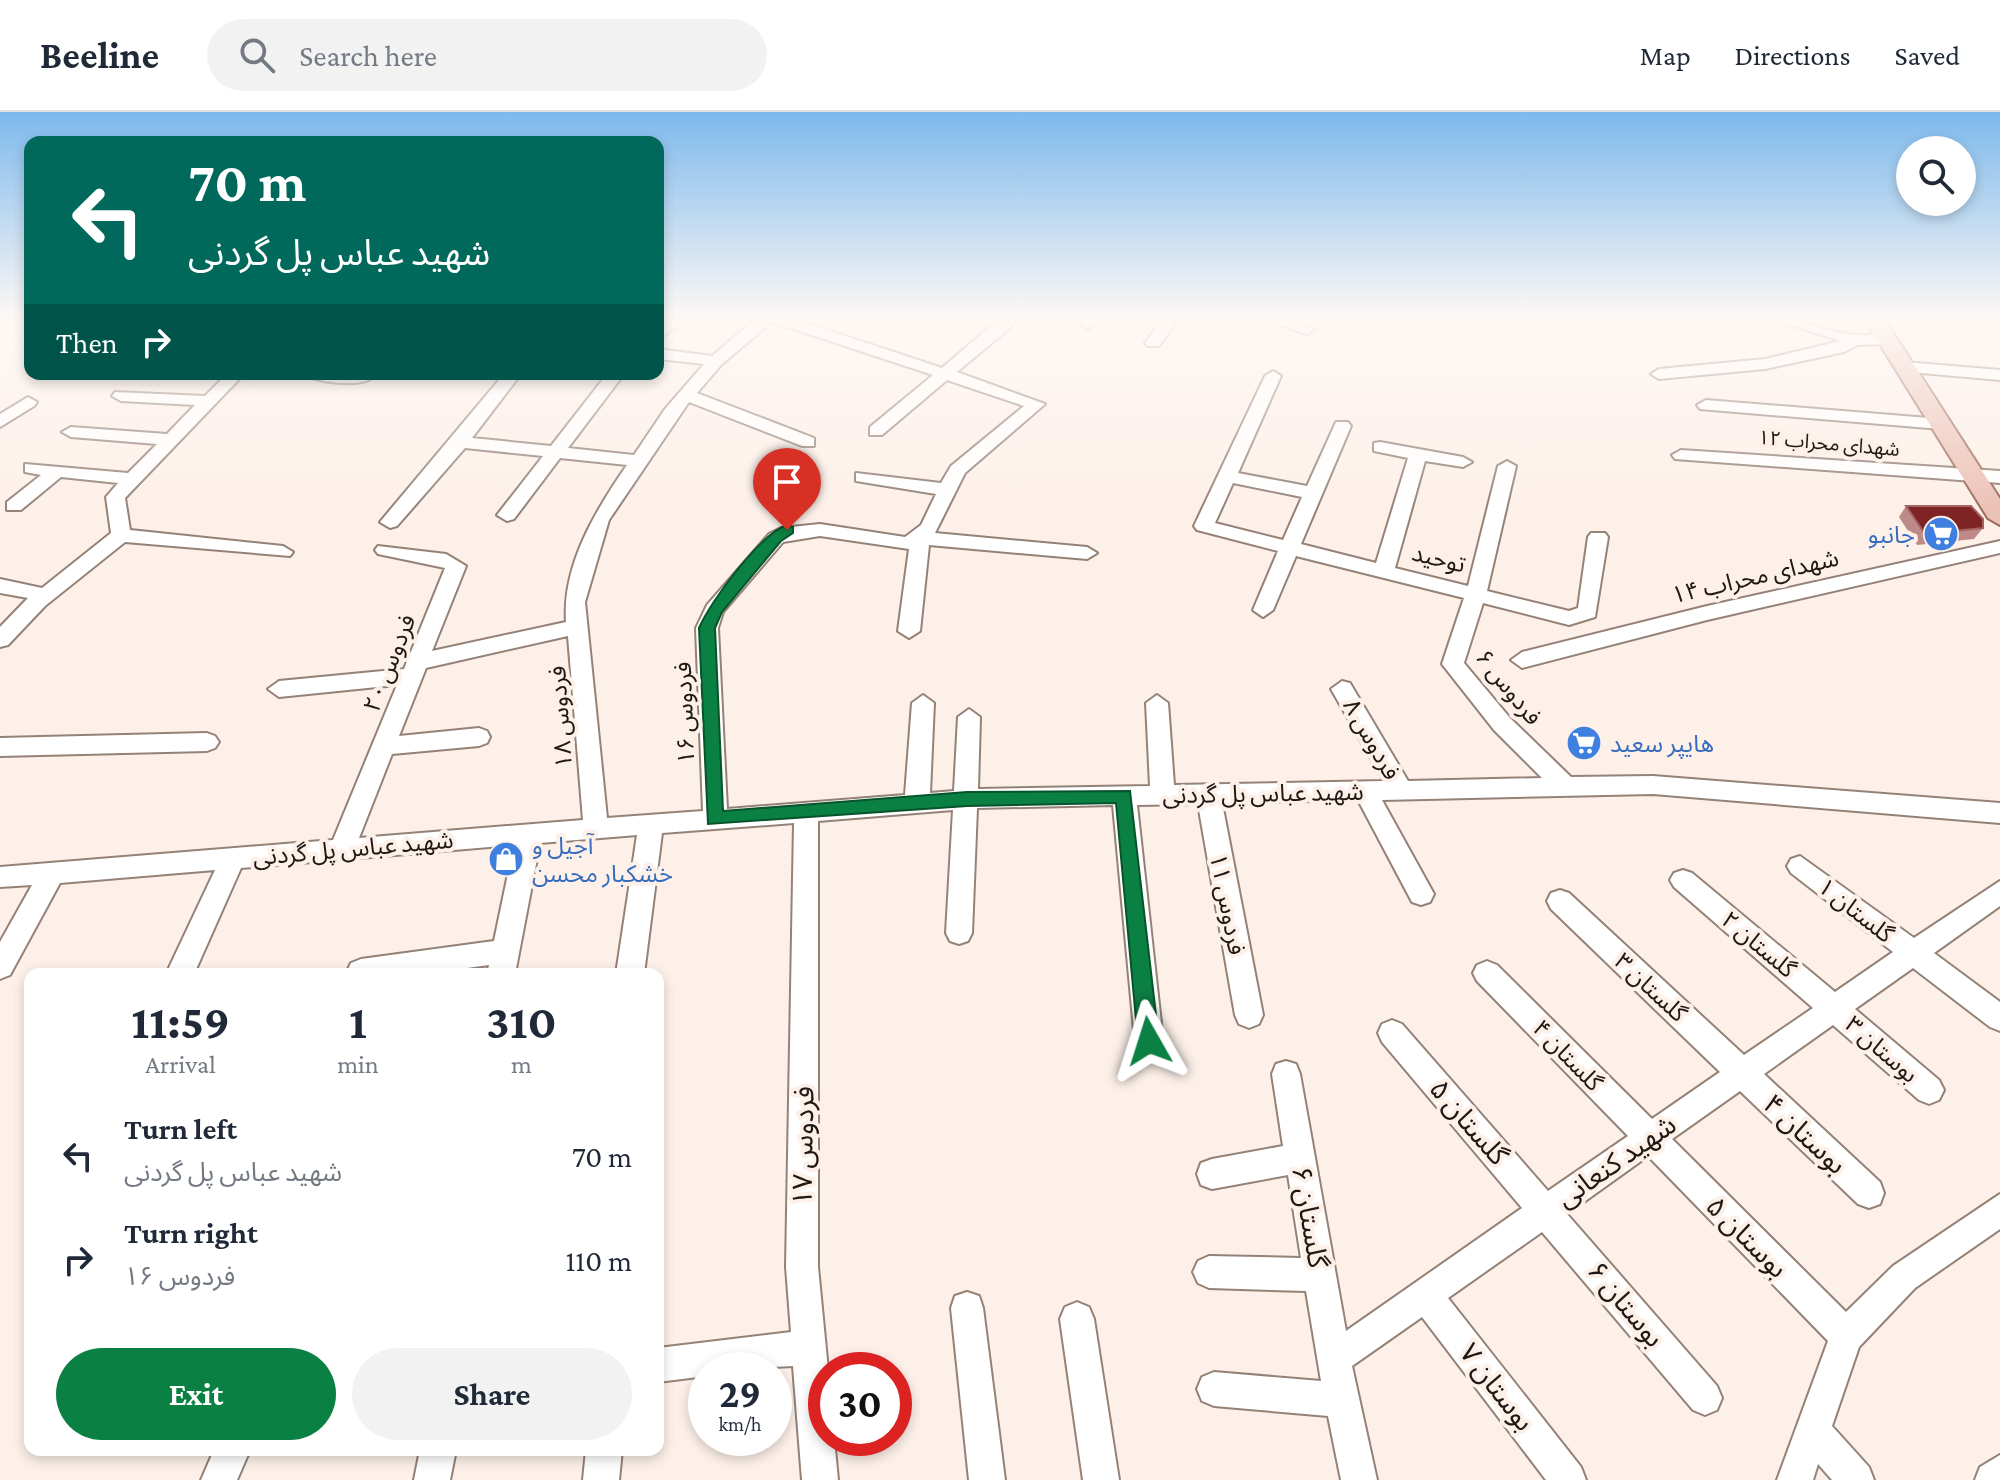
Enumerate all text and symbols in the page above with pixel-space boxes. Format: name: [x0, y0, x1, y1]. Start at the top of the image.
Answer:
search box: [207, 19, 767, 91]
icon: search: [235, 33, 279, 77]
text: Beeline: [40, 34, 159, 76]
text: Search here: [299, 39, 437, 72]
text: Map: [1640, 40, 1691, 71]
text: Directions: [1735, 40, 1850, 71]
text: Saved: [1894, 40, 1960, 71]
map controls: [1896, 136, 1976, 216]
button: search: [1896, 136, 1976, 216]
text: 70 m: [188, 151, 307, 213]
icon: left: [56, 168, 160, 272]
text: شهید عباس پل گردنی: [188, 233, 490, 273]
icon: right: [134, 320, 178, 364]
text: Then: [56, 326, 118, 359]
street label: شهدای محراب ۱۲: [1757, 426, 1901, 461]
pin: [753, 448, 821, 530]
icon: arrive: [765, 460, 809, 504]
supermarket icon: جانبو: [1922, 515, 1960, 553]
place label: جانبو: [1868, 521, 1915, 549]
street label: توحید: [1409, 538, 1469, 579]
street label: شهدای محراب ۱۴: [1669, 544, 1841, 609]
street label: فردوس ۲۰: [357, 610, 422, 716]
street label: فردوس ۶: [1470, 644, 1547, 731]
street label: فردوس ۱۶: [669, 661, 700, 765]
street label: فردوس ۱۸: [543, 665, 578, 769]
street label: فردوس ۸: [1337, 694, 1406, 785]
supermarket icon: هایپر سعید: [1565, 724, 1603, 762]
place label: هایپر سعید: [1610, 730, 1714, 759]
street label: شهید عباس پل گردنی: [1162, 778, 1364, 810]
street label: شهید عباس پل گردنی: [251, 826, 455, 872]
place label: آجیل و خشکبار محسن: [532, 832, 673, 888]
shop icon: آجیل و خشکبار محسن: [487, 840, 525, 878]
street label: فردوس ۱۱: [1204, 851, 1251, 957]
street label: گلستان ۱: [1812, 872, 1900, 949]
street label: گلستان ۲: [1716, 905, 1802, 984]
street label: گلستان ۳: [1609, 947, 1693, 1028]
text: 11:59: [131, 995, 230, 1048]
text: 1: [349, 995, 367, 1048]
text: 310: [486, 995, 557, 1048]
position arrow: [1107, 999, 1191, 1083]
street label: بوستان ۳: [1840, 1010, 1924, 1089]
street label: گلستان ۴: [1527, 1014, 1609, 1098]
text: Arrival: [145, 1050, 216, 1079]
text: min: [337, 1050, 379, 1079]
text: m: [511, 1050, 532, 1079]
street label: گلستان ۵: [1424, 1073, 1515, 1171]
street label: فردوس ۱۷: [786, 1086, 821, 1206]
street label: بوستان ۴: [1757, 1088, 1853, 1181]
street label: شهید کنعانی: [1550, 1109, 1682, 1214]
text: Turn left: [124, 1112, 237, 1145]
icon: left: [56, 1134, 100, 1178]
text: 70 m: [572, 1140, 632, 1173]
text: شهید عباس پل گردنی: [124, 1158, 342, 1187]
street label: گلستان ۶: [1286, 1164, 1334, 1271]
street label: بوستان ۵: [1699, 1190, 1794, 1285]
text: Turn right: [124, 1216, 258, 1249]
icon: right: [56, 1238, 100, 1282]
text: 110 m: [565, 1244, 632, 1277]
street label: بوستان ۶: [1581, 1255, 1671, 1354]
text: فردوس ۱۶: [124, 1262, 235, 1291]
street label: بوستان ۷: [1453, 1337, 1541, 1437]
button: Exit: [56, 1348, 336, 1440]
button: Share: [352, 1348, 632, 1440]
speed limit sign: 30: [808, 1352, 912, 1456]
text: 29: [719, 1371, 761, 1416]
text: km/h: [718, 1413, 762, 1435]

